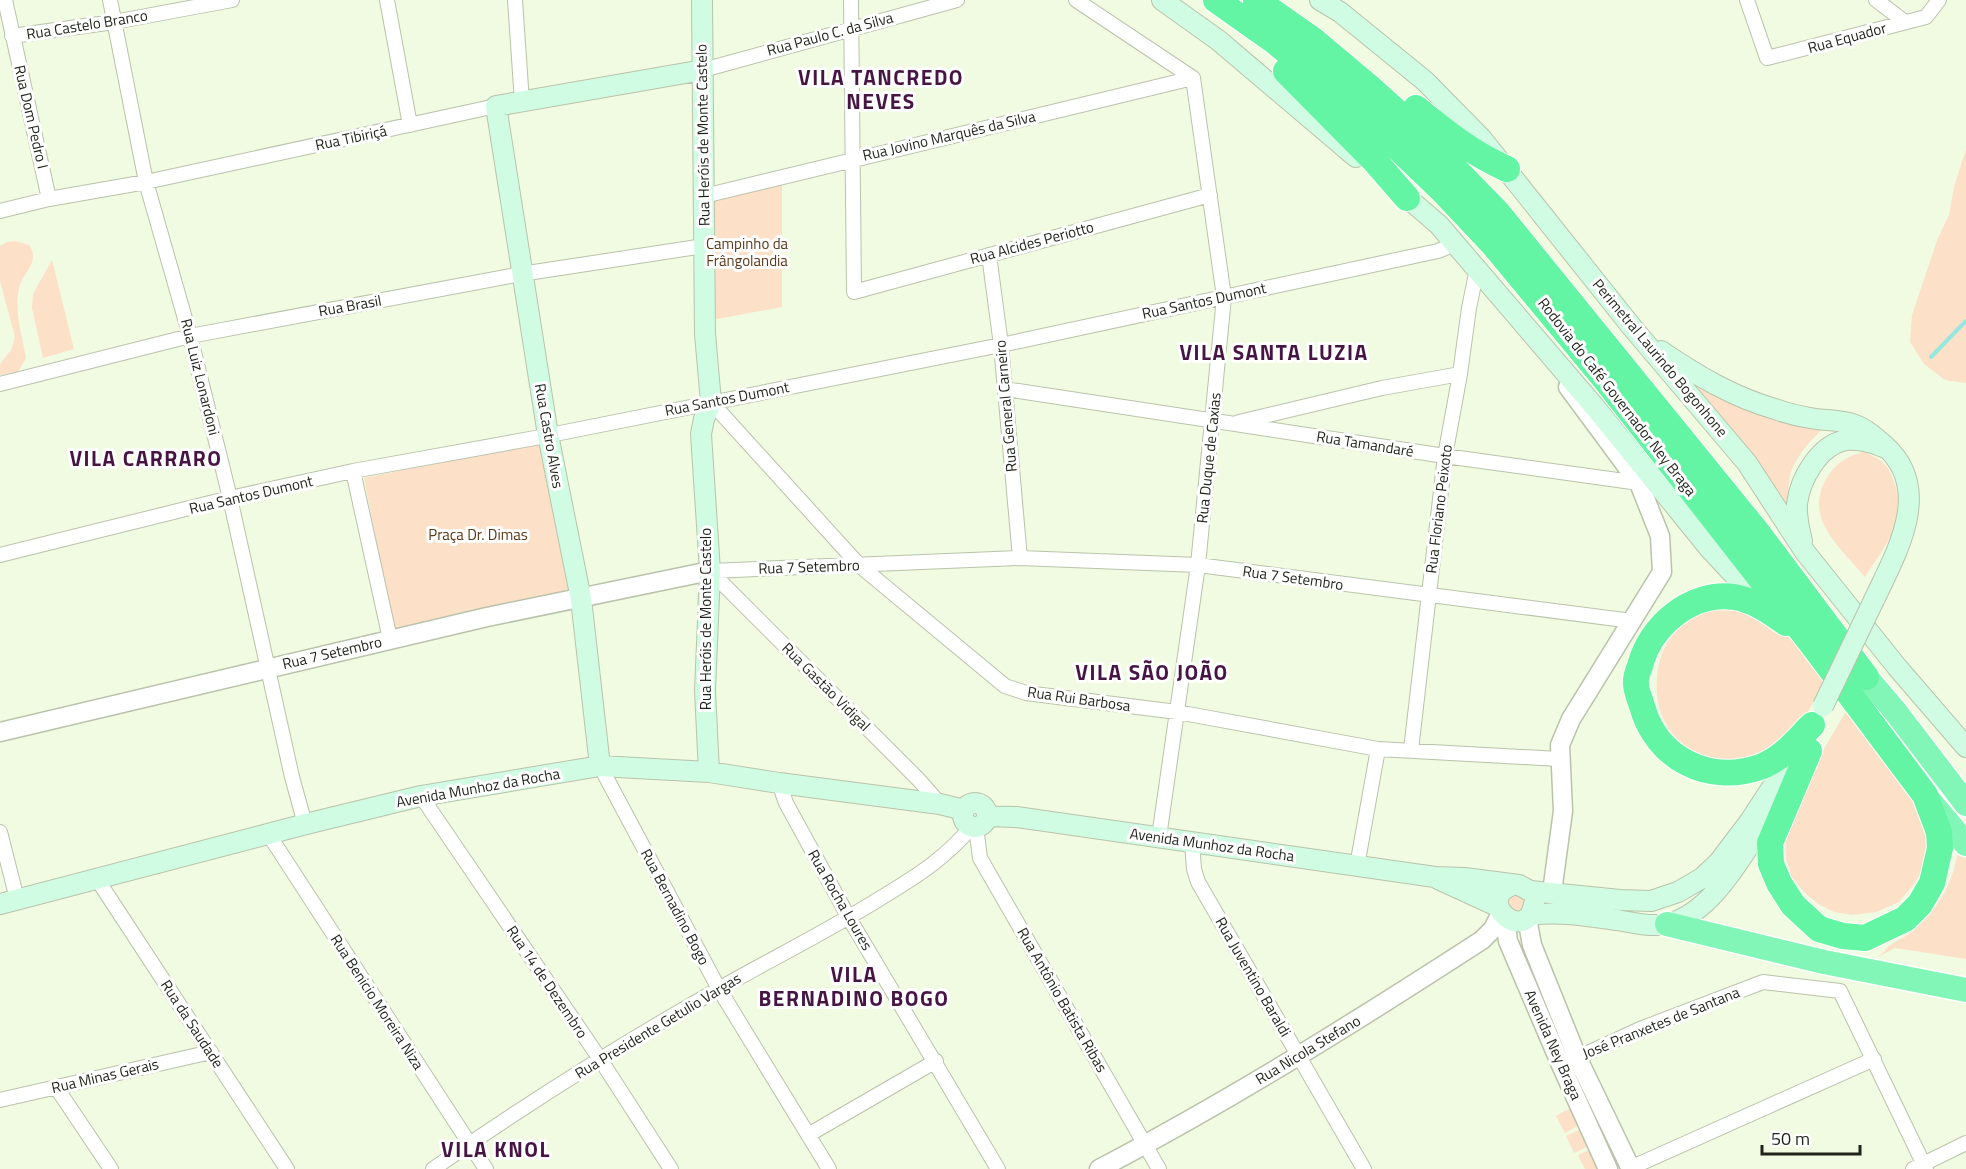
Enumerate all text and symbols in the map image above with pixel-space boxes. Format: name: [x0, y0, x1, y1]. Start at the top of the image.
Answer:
street label: Rua Castelo Branco: [25, 4, 149, 45]
street label: Rua Paulo C. da Silva: [764, 5, 896, 61]
street label: Rua Equador: [1805, 16, 1889, 59]
street label: Rua Heróis de Monte Castelo: [689, 44, 716, 226]
district label: VILA TANCREDO NEVES: [798, 61, 964, 117]
street label: Rua Dom Pedro I: [8, 63, 55, 171]
street label: Rua Jovino Marquês da Silva: [860, 104, 1038, 167]
street label: Rua Tibiriçá: [313, 119, 389, 156]
street label: Rua Alcides Periotto: [967, 215, 1096, 270]
park label: Campinho da Frângolandia: [706, 232, 789, 272]
street label: Perimetral Laurindo Bogonhone: [1587, 273, 1734, 442]
street label: Rua Santos Dumont: [1140, 276, 1269, 325]
street label: Rua Brasil: [317, 289, 383, 322]
street label: Rodovia do Café Governador Ney Braga: [1532, 292, 1703, 501]
street label: Rua Luiz Lonardoni: [175, 316, 226, 438]
district label: VILA SANTA LUZIA: [1179, 336, 1369, 368]
street label: Rua General Carneiro: [988, 339, 1023, 473]
street label: Rua Santos Dumont: [663, 375, 792, 422]
street label: Rua Castro Alves: [529, 382, 570, 490]
street label: Rua Duque de Caxias: [1190, 391, 1227, 524]
street label: Rua Tamandaré: [1315, 424, 1415, 463]
district label: VILA CARRARO: [69, 442, 223, 474]
street label: Rua Floriano Peixoto: [1419, 443, 1458, 575]
street label: Rua Santos Dumont: [187, 469, 316, 520]
park label: Praça Dr. Dimas: [428, 523, 528, 546]
street label: Rua Heróis de Monte Castelo: [694, 528, 717, 710]
street label: Rua 7 Setembro: [758, 553, 860, 580]
street label: Rua 7 Setembro: [1241, 559, 1345, 596]
street label: Rua 7 Setembro: [280, 630, 384, 675]
street label: Rua Gastão Vidigal: [777, 637, 876, 736]
district label: VILA SÃO JOÃO: [1075, 656, 1229, 688]
street label: Rua Rui Barbosa: [1026, 680, 1133, 717]
street label: Avenida Munhoz da Rocha: [394, 762, 562, 813]
street label: Avenida Munhoz da Rocha: [1128, 822, 1296, 868]
street label: Rua Bernadino Bogo: [635, 844, 716, 969]
street label: Rua Rocha Loures: [802, 845, 879, 954]
street label: Rua Juventino Baraldi: [1210, 913, 1297, 1041]
street label: Rua 14 de Dezembro: [501, 921, 594, 1043]
street label: Rua Antônio Batista Ribas: [1011, 923, 1113, 1077]
street label: Rua Benicio Moreira Niza: [325, 930, 430, 1074]
district label: VILA BERNADINO BOGO: [759, 958, 949, 1014]
street label: Rua Presidente Getulio Vargas: [570, 967, 745, 1084]
street label: Rua da Saudade: [155, 975, 230, 1072]
street label: José Pranxetes de Santana: [1579, 980, 1743, 1065]
street label: Avenida Ney Braga: [1519, 986, 1588, 1104]
street label: Rua Nicola Stefano: [1251, 1009, 1365, 1090]
street label: Rua Minas Gerais: [49, 1052, 161, 1099]
scale bar: [1762, 1118, 1860, 1156]
text: 50 m: [1771, 1125, 1810, 1152]
district label: VILA KNOL: [441, 1133, 551, 1165]

